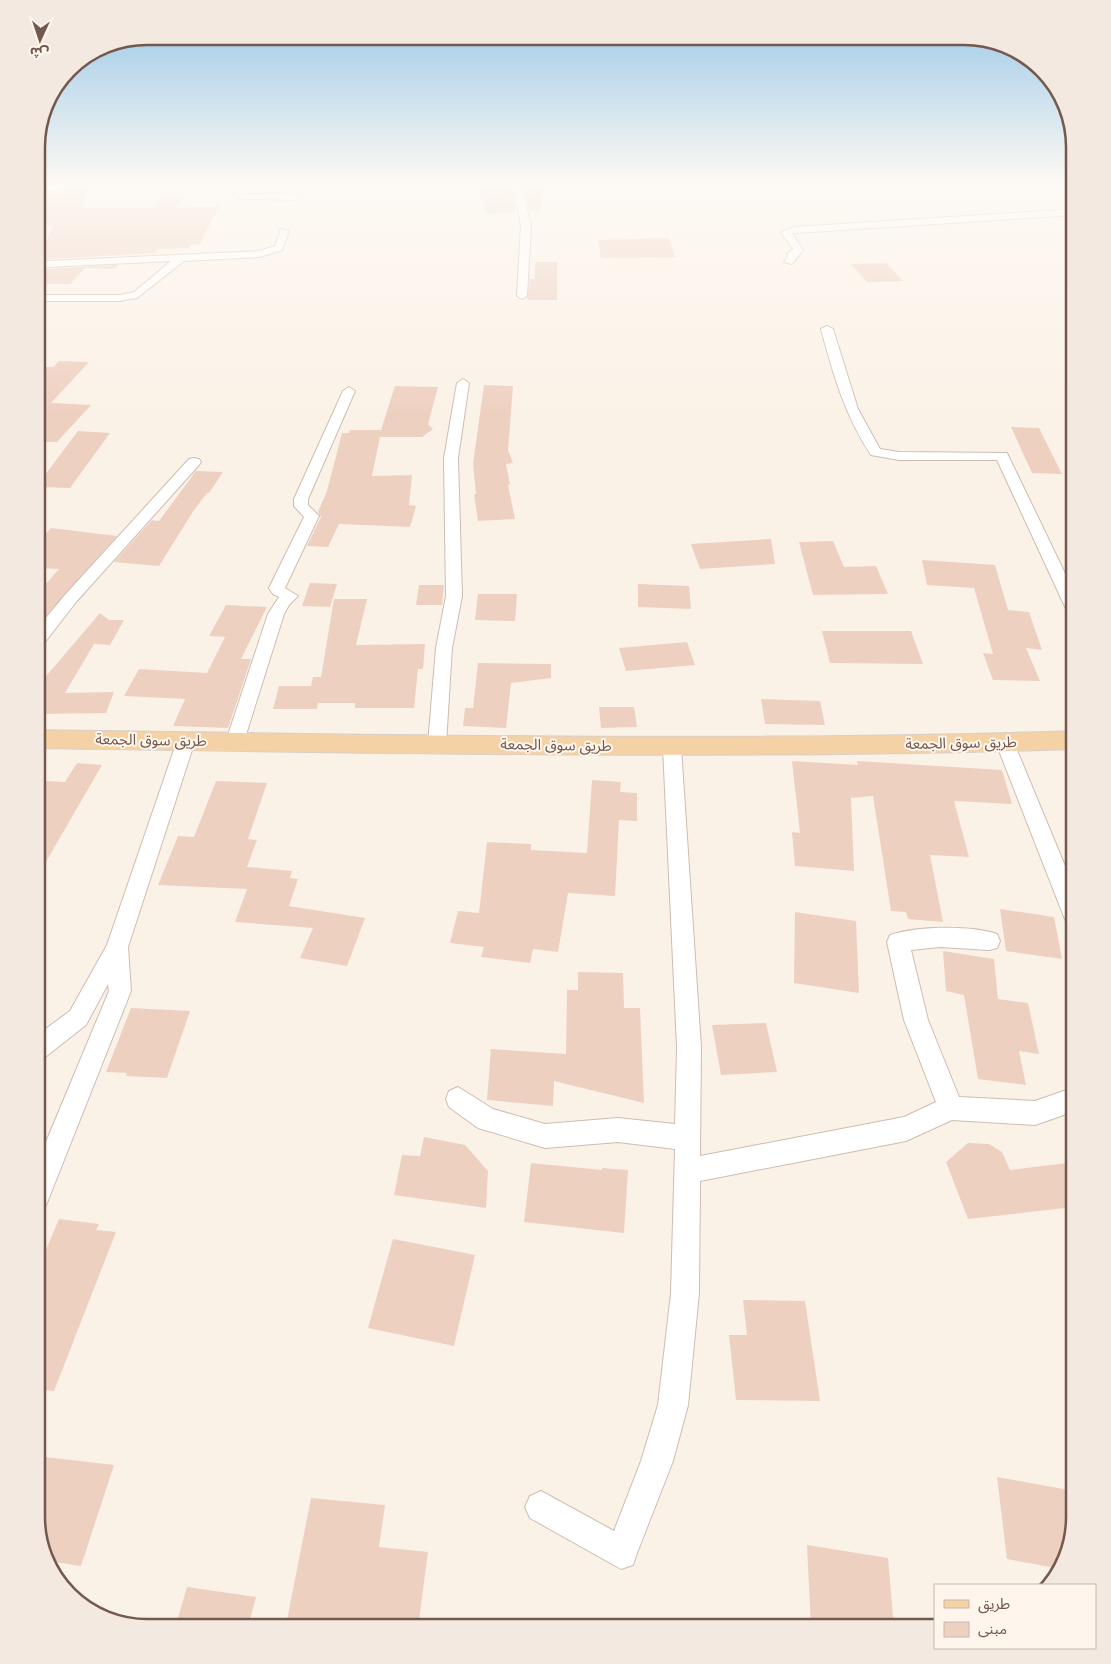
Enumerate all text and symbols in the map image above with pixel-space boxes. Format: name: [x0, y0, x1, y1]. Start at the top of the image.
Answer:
north arrow: [15, 15, 65, 65]
text: ش: [29, 43, 49, 61]
street label: طريق سوق الجمعة: [95, 730, 207, 751]
street label: طريق سوق الجمعة: [905, 733, 1017, 754]
street label: طريق سوق الجمعة: [500, 735, 612, 756]
legend: [934, 1584, 1096, 1649]
text: طريق: [978, 1595, 1010, 1614]
text: مبنى: [978, 1620, 1007, 1638]

